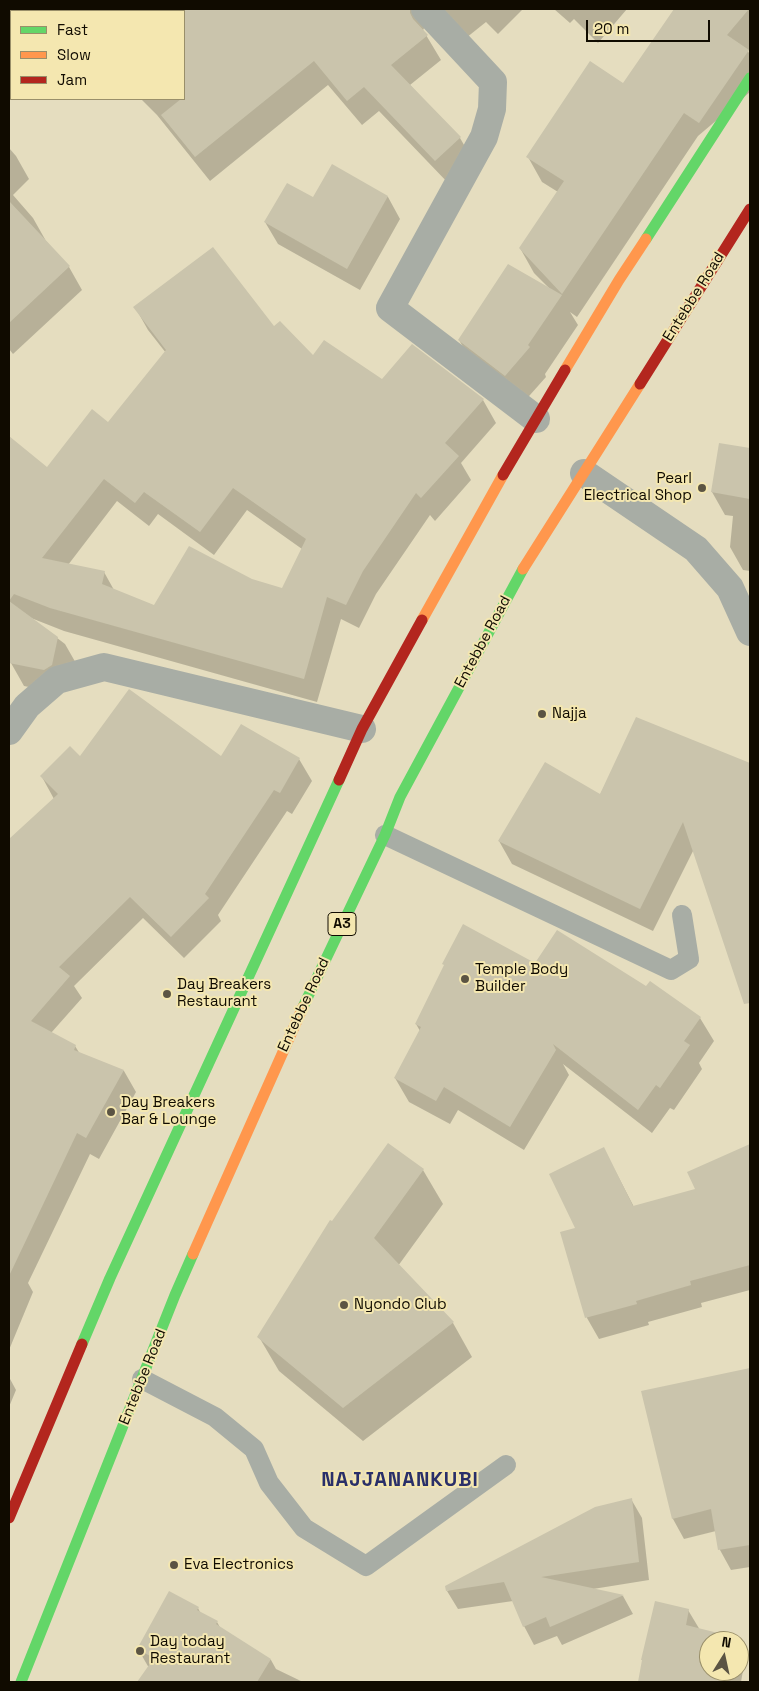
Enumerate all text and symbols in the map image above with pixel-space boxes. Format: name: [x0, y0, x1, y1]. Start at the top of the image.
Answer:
legend: [10, 10, 185, 100]
scale bar: [589, 10, 713, 42]
text: 20 m: [594, 19, 629, 38]
text: Fast: [57, 20, 88, 39]
text: Slow: [57, 45, 91, 64]
text: Jam: [57, 70, 87, 89]
street label: Entebbe Road: [659, 249, 729, 345]
place label: Pearl Electrical Shop: [584, 470, 692, 505]
marker: Pearl Electrical Shop: [696, 482, 708, 494]
street label: Entebbe Road: [451, 593, 515, 691]
place label: Najja: [552, 705, 587, 723]
marker: Najja: [536, 708, 548, 720]
road number: A3: [328, 912, 356, 936]
street label: Entebbe Road: [274, 955, 334, 1055]
place label: Temple Body Builder: [475, 961, 568, 996]
marker: Temple Body Builder: [459, 973, 471, 985]
place label: Day Breakers Restaurant: [177, 976, 271, 1011]
marker: Day Breakers Restaurant: [161, 988, 173, 1000]
place label: Day Breakers Bar & Lounge: [121, 1094, 216, 1129]
marker: Day Breakers Bar & Lounge: [105, 1106, 117, 1118]
place label: Nyondo Club: [354, 1296, 447, 1314]
marker: Nyondo Club: [338, 1299, 350, 1311]
street label: Entebbe Road: [116, 1326, 170, 1428]
district label: NAJJANANKUBI: [320, 1469, 480, 1493]
place label: Eva Electronics: [184, 1556, 294, 1574]
marker: Eva Electronics: [168, 1559, 180, 1571]
north arrow: [699, 1631, 749, 1681]
place label: Day today Restaurant: [150, 1633, 230, 1668]
text: N: [720, 1633, 733, 1652]
marker: Day today Restaurant: [134, 1645, 146, 1657]

